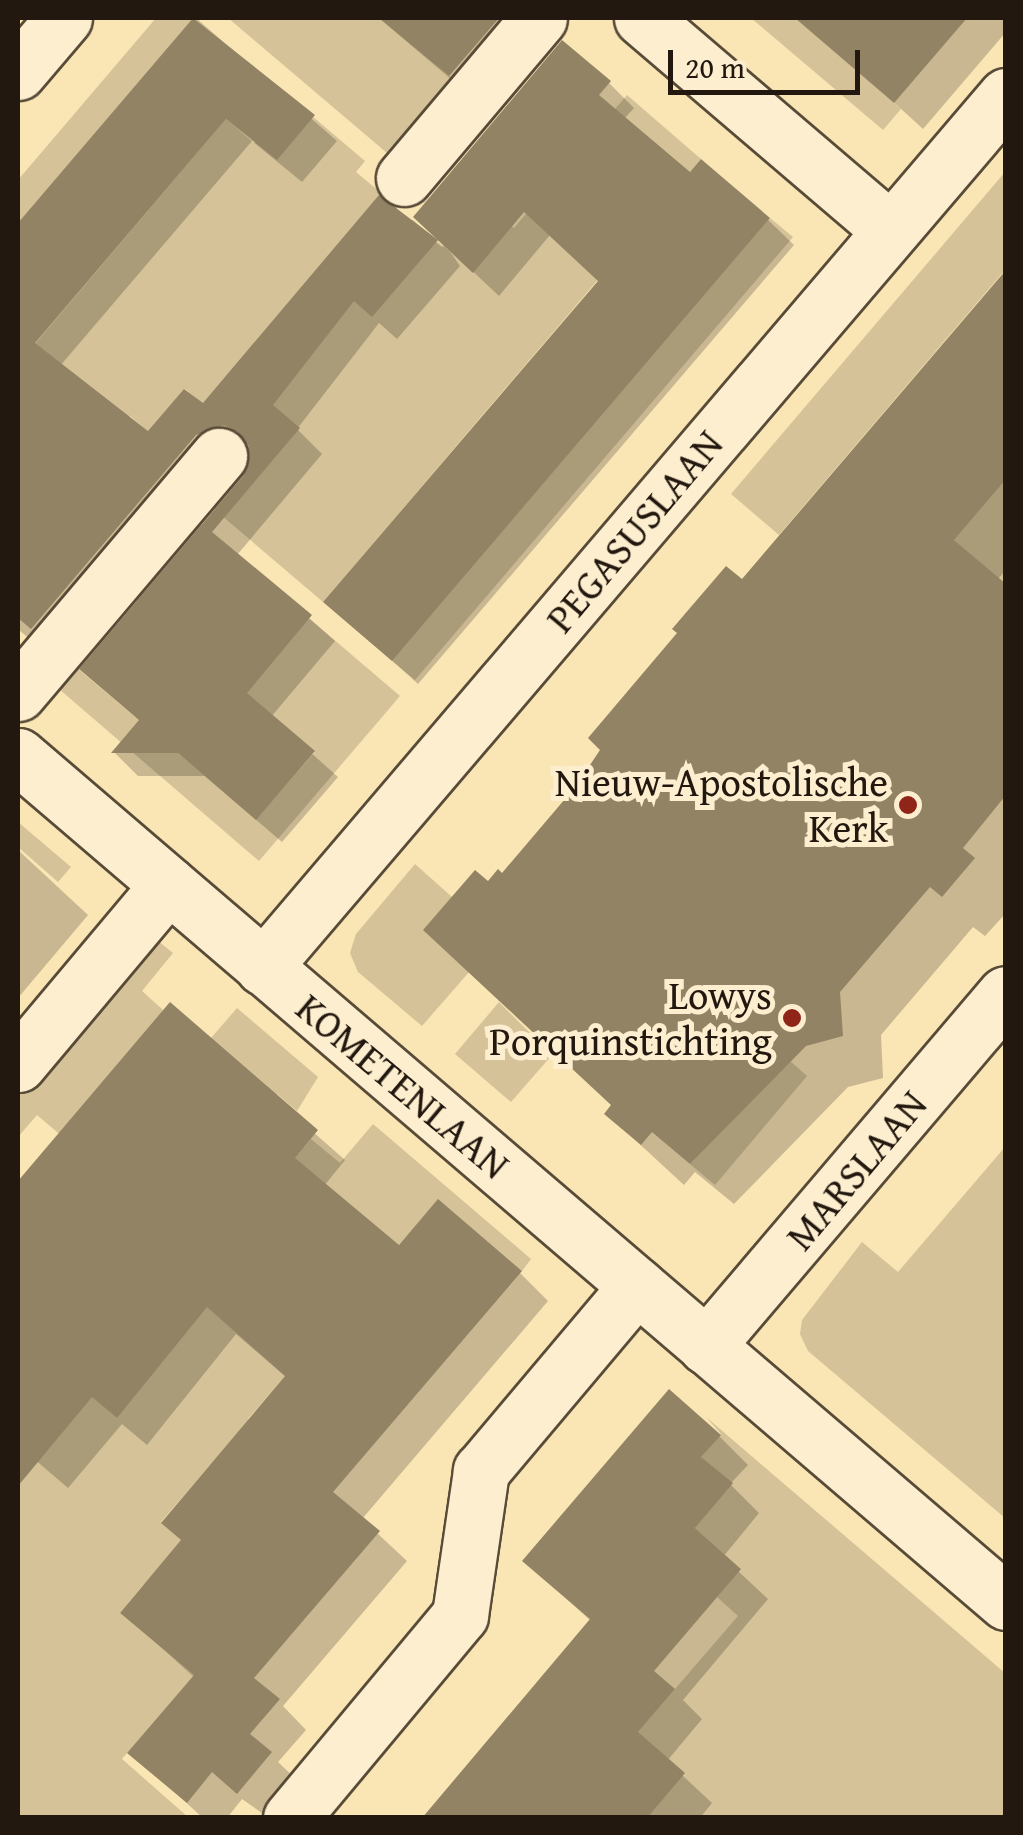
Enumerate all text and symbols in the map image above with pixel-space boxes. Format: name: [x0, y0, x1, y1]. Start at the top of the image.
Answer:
scale bar: [673, 30, 866, 92]
text: 20 m: [685, 45, 745, 89]
street label: PEGASUSLAAN: [536, 420, 732, 642]
place label: Nieuw-Apostolische Kerk: [555, 758, 888, 852]
marker: Nieuw-Apostolische Kerk: [897, 794, 919, 816]
place label: Lowys Porquinstichting: [489, 971, 772, 1065]
street label: KOMETENLAAN: [287, 983, 519, 1189]
marker: Lowys Porquinstichting: [781, 1007, 803, 1029]
street label: MARSLAAN: [775, 1080, 937, 1260]

